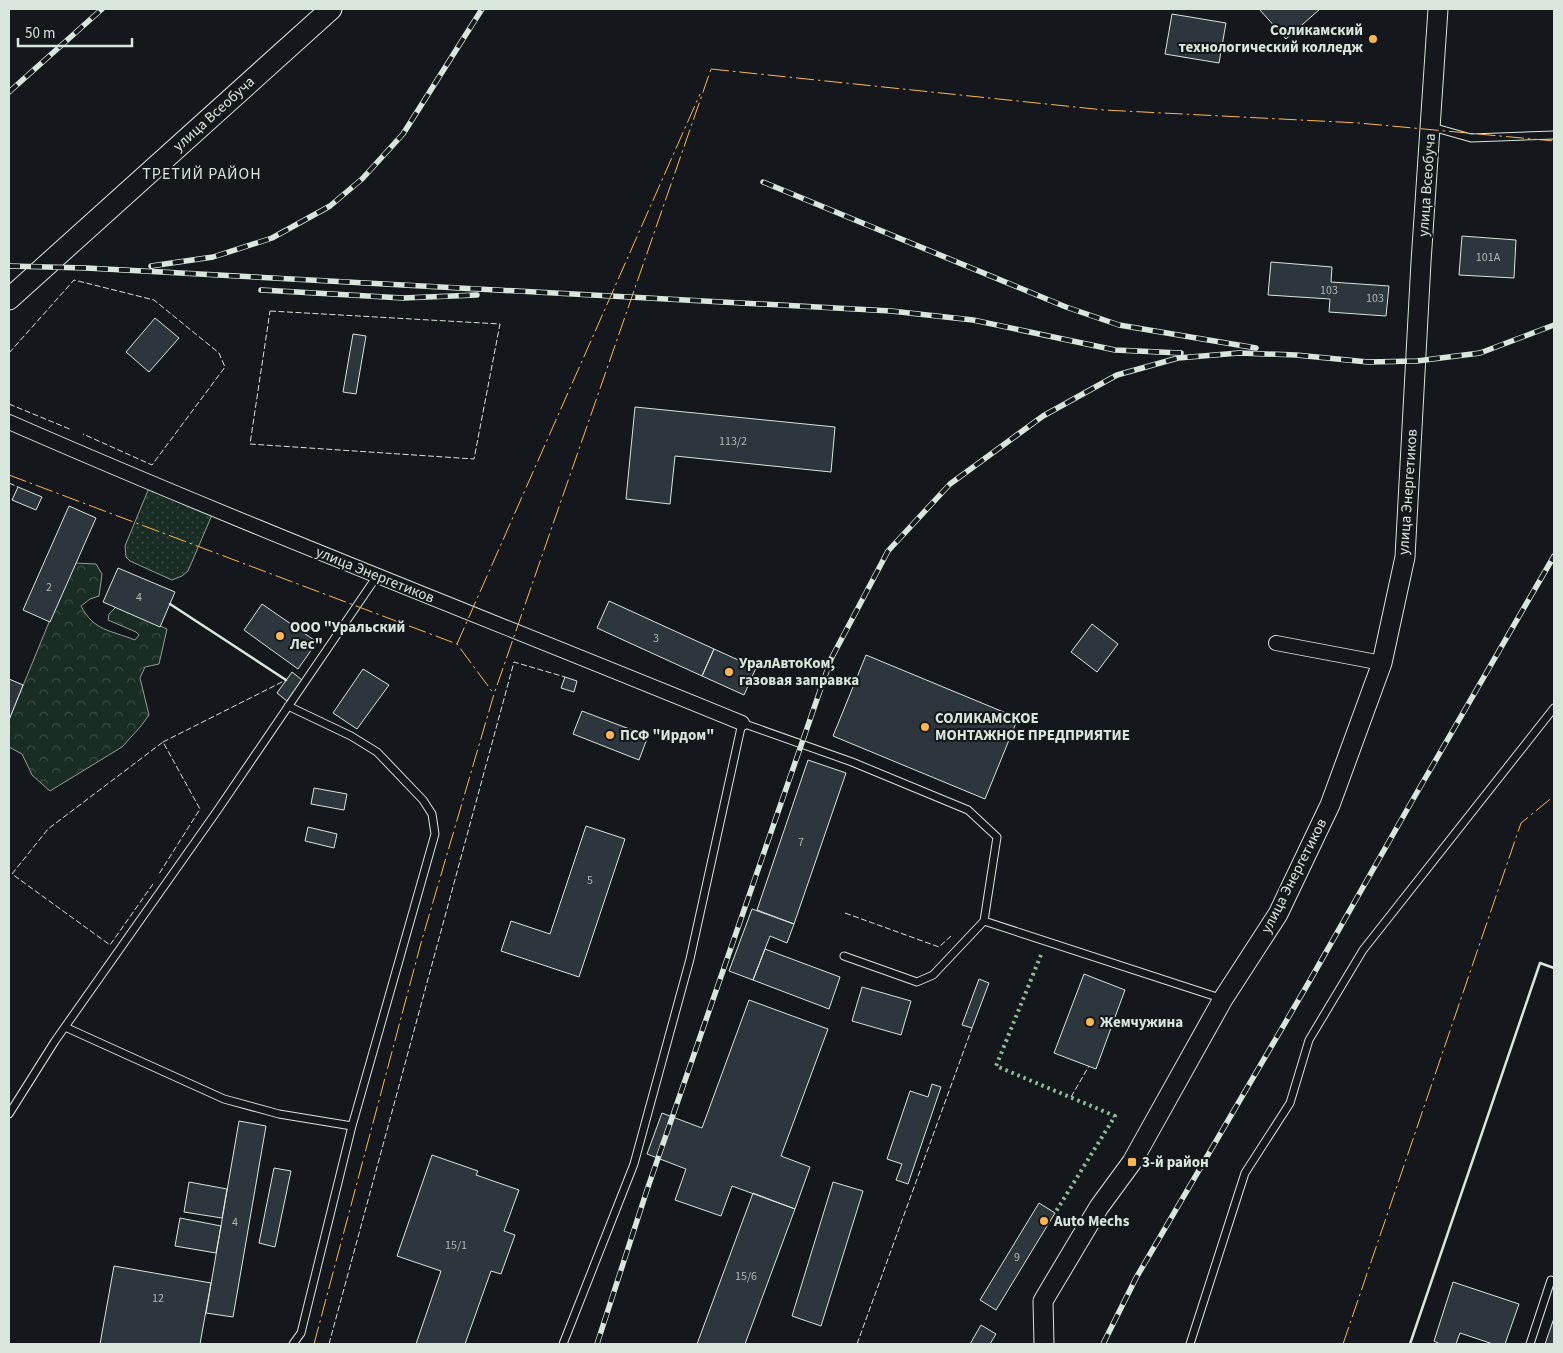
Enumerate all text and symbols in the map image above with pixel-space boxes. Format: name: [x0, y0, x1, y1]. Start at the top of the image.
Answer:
scale bar: [18, 15, 131, 47]
place label: Соликамский технологический колледж: [1178, 20, 1364, 58]
text: 50 m: [25, 23, 55, 44]
marker: Соликамский технологический колледж: [1367, 33, 1379, 45]
street label: улица Всеобуча: [169, 72, 259, 156]
street label: улица Всеобуча: [1413, 133, 1441, 237]
district label: ТРЕТИЙ РАЙОН: [142, 163, 262, 185]
house number: 101А: [1476, 249, 1501, 266]
house number: 103: [1320, 282, 1338, 299]
house number: 103: [1366, 290, 1384, 307]
street label: улица Энергетиков: [1393, 428, 1423, 556]
house number: 113/2: [719, 433, 747, 450]
street label: улица Энергетиков: [313, 542, 438, 609]
house number: 2: [46, 579, 52, 596]
house number: 4: [136, 589, 142, 606]
place label: ООО "Уральский Лес": [289, 617, 405, 655]
marker: ООО "Уральский Лес": [274, 630, 286, 642]
house number: 3: [653, 630, 659, 647]
place label: УралАвтоКом, газовая заправка: [739, 653, 859, 691]
marker: УралАвтоКом, газовая заправка: [723, 666, 735, 678]
place label: СОЛИКАМСКОЕ МОНТАЖНОЕ ПРЕДПРИЯТИЕ: [935, 708, 1130, 746]
marker: СОЛИКАМСКОЕ МОНТАЖНОЕ ПРЕДПРИЯТИЕ: [919, 721, 931, 733]
place label: ПСФ "Ирдом": [620, 725, 714, 746]
marker: ПСФ "Ирдом": [604, 729, 616, 741]
street label: улица Энергетиков: [1256, 815, 1332, 937]
house number: 7: [798, 834, 804, 851]
house number: 5: [587, 872, 593, 889]
place label: Жемчужина: [1100, 1012, 1183, 1033]
marker: Жемчужина: [1084, 1016, 1096, 1028]
place label: 3-й район: [1142, 1152, 1209, 1173]
marker: 3-й район: [1126, 1156, 1138, 1168]
place label: Auto Mechs: [1053, 1211, 1130, 1232]
house number: 4: [232, 1214, 238, 1231]
marker: Auto Mechs: [1038, 1215, 1050, 1227]
house number: 15/1: [445, 1237, 467, 1254]
house number: 9: [1014, 1249, 1020, 1266]
house number: 15/6: [735, 1268, 757, 1285]
house number: 12: [152, 1290, 164, 1307]

